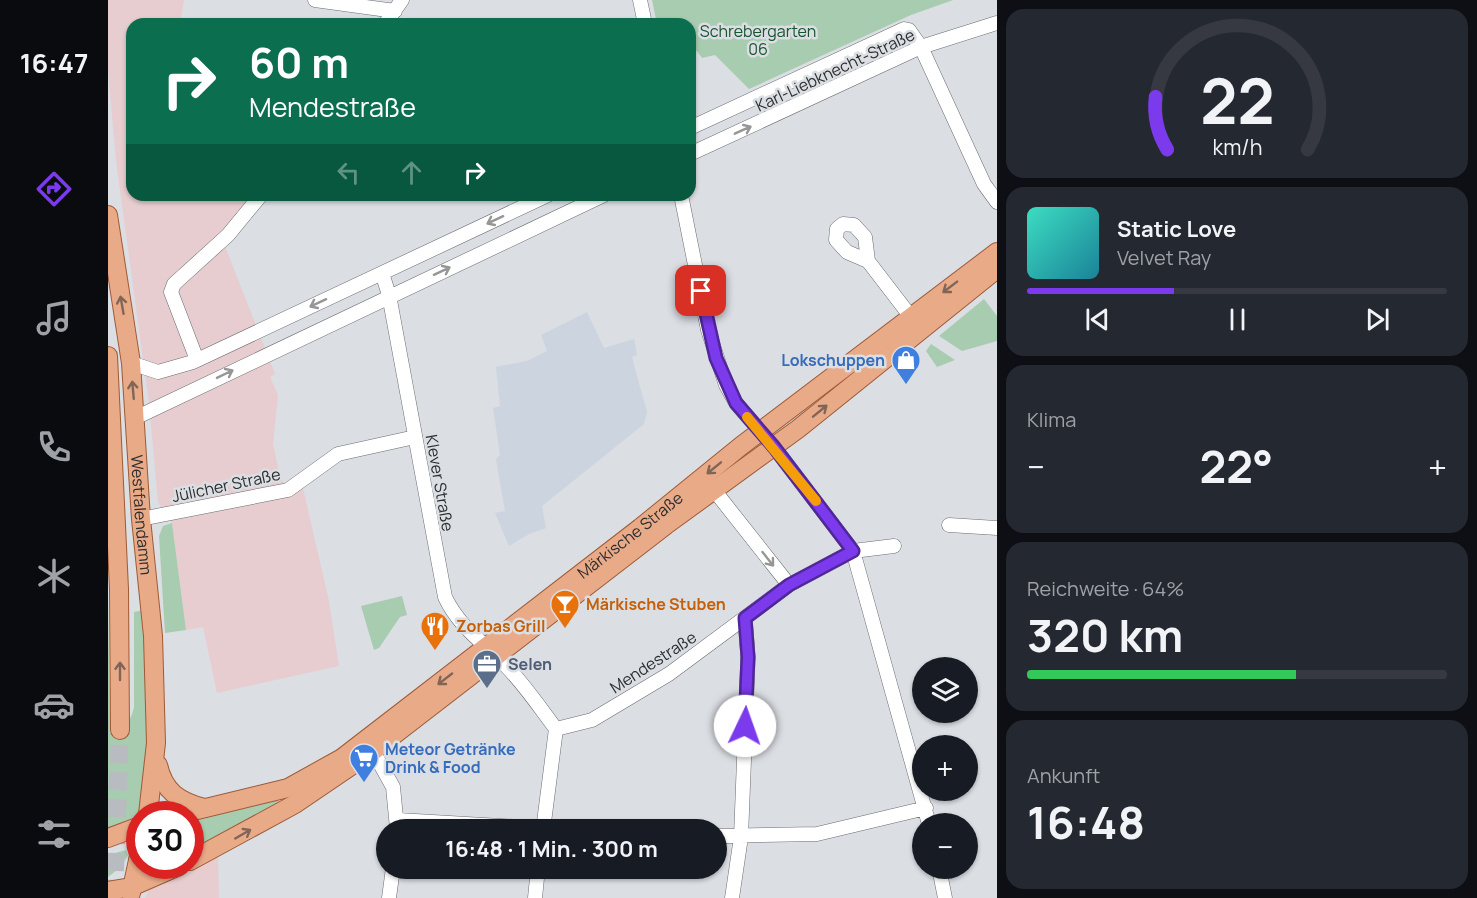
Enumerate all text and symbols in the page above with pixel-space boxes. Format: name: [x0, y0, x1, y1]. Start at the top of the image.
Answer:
park label: Schrebergarten 06: [700, 20, 816, 60]
street label: Karl-Liebknecht-Straße: [752, 23, 918, 117]
text: 60 m: [249, 33, 349, 91]
icon: right: [150, 42, 228, 120]
text: 16:47: [20, 44, 88, 81]
text: 22: [1200, 58, 1274, 144]
text: Mendestraße: [249, 88, 416, 125]
one-way arrow: [734, 124, 752, 136]
text: km/h: [1212, 133, 1262, 162]
icon: left: [332, 156, 365, 189]
icon: ahead: [395, 156, 428, 189]
icon: right: [458, 156, 491, 189]
icon: directions: [33, 168, 75, 210]
text: Static Love: [1117, 214, 1236, 244]
one-way arrow: [486, 215, 504, 226]
text: Velvet Ray: [1117, 244, 1211, 271]
one-way arrow: [433, 264, 451, 276]
pin: [675, 265, 726, 316]
icon: arrive: [684, 274, 717, 307]
one-way arrow: [942, 280, 958, 293]
one-way arrow: [116, 296, 127, 316]
icon: music: [33, 297, 75, 339]
one-way arrow: [310, 298, 328, 310]
icon: previous: [1081, 303, 1114, 336]
icon: pause: [1221, 303, 1254, 336]
icon: next: [1361, 303, 1394, 336]
shop icon: Lokschuppen: [890, 344, 922, 386]
place label: Lokschuppen: [781, 349, 885, 371]
one-way arrow: [216, 367, 234, 379]
one-way arrow: [127, 381, 138, 401]
one-way arrow: [812, 404, 828, 417]
text: Klima: [1027, 406, 1076, 433]
icon: phone: [33, 426, 75, 468]
street label: Klever Straße: [421, 433, 459, 533]
text: 22°: [1199, 435, 1273, 497]
text: −: [1027, 444, 1045, 489]
text: +: [1428, 444, 1447, 489]
street label: Westfalendamm: [126, 454, 158, 576]
one-way arrow: [707, 461, 722, 475]
street label: Jülicher Straße: [170, 463, 282, 507]
street label: Märkische Straße: [573, 487, 687, 584]
one-way arrow: [762, 550, 775, 566]
icon: climate: [33, 555, 75, 597]
text: Reichweite · 64%: [1027, 575, 1184, 602]
bar icon: Märkische Stuben: [549, 588, 581, 630]
place label: Märkische Stuben: [586, 593, 726, 615]
text: 320 km: [1027, 604, 1183, 666]
restaurant icon: Zorbas Grill: [419, 610, 451, 652]
place label: Zorbas Grill: [456, 615, 545, 637]
street label: Mendestraße: [606, 626, 700, 698]
office icon: Selen: [471, 648, 503, 690]
place label: Selen: [508, 653, 552, 675]
map controls: [912, 657, 978, 879]
button: layers: [912, 657, 978, 723]
one-way arrow: [114, 662, 126, 682]
one-way arrow: [437, 673, 453, 686]
icon: car: [33, 684, 75, 726]
position arrow: [713, 694, 777, 758]
button: +: [912, 735, 978, 801]
place label: Meteor Getränke Drink & Food: [385, 738, 516, 778]
supermarket icon: Meteor Getränke Drink & Food: [348, 742, 380, 784]
text: Ankunft: [1027, 762, 1100, 789]
text: 16:48: [1027, 791, 1145, 853]
speed limit sign: 30: [126, 801, 204, 879]
icon: filters: [33, 813, 75, 855]
button: −: [912, 813, 978, 879]
one-way arrow: [233, 828, 251, 839]
text: 16:48 · 1 Min. · 300 m: [445, 834, 658, 864]

